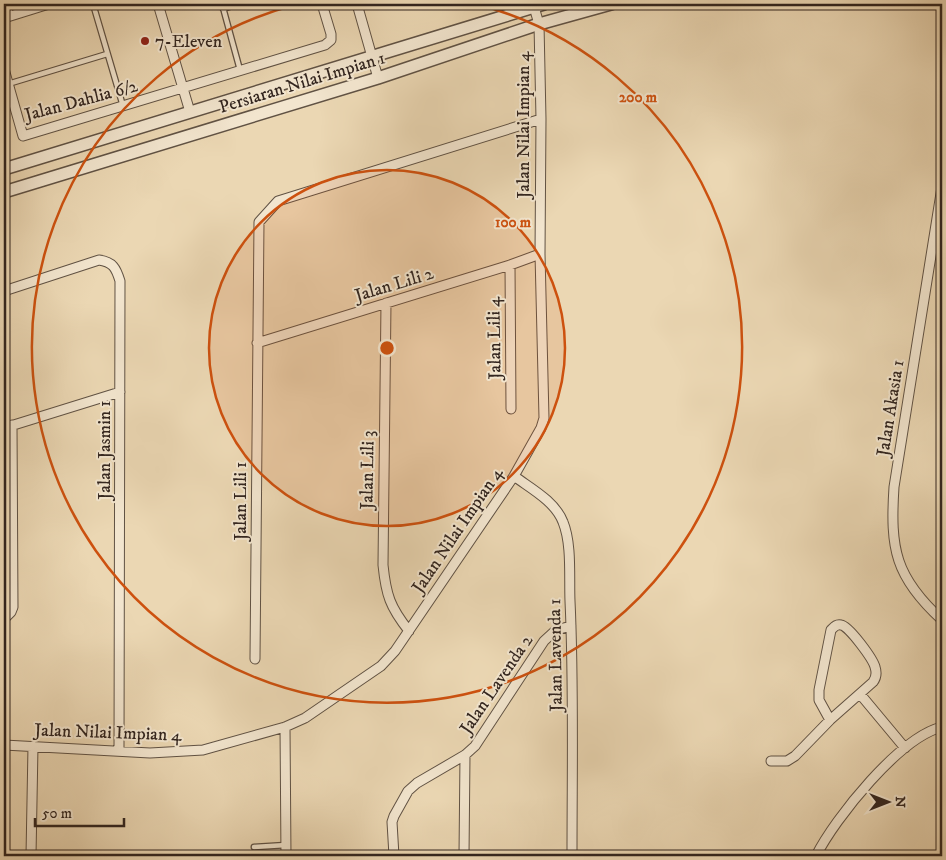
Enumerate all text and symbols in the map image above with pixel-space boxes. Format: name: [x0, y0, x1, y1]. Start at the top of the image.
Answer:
place label: 7-Eleven: [155, 31, 223, 53]
marker: 7-Eleven: [139, 35, 151, 47]
street label: Persiaran Nilai Impian 1: [216, 47, 388, 119]
street label: Jalan Nilai Impian 4: [513, 51, 535, 201]
street label: Jalan Dahlia 6/2: [20, 75, 140, 127]
text: 200 m: [619, 88, 658, 107]
text: 100 m: [495, 213, 532, 232]
street label: Jalan Lili 2: [350, 263, 436, 308]
street label: Jalan Lili 4: [483, 296, 507, 381]
centre of rings: [378, 339, 396, 357]
street label: Jalan Akasia 1: [872, 358, 909, 460]
street label: Jalan Jasmin 1: [94, 400, 116, 502]
street label: Jalan Lili 3: [356, 430, 380, 512]
street label: Jalan Lili 1: [230, 462, 252, 542]
street label: Jalan Nilai Impian 4: [406, 463, 508, 599]
street label: Jalan Lavenda 1: [544, 598, 568, 714]
street label: Jalan Lavenda 2: [454, 630, 538, 740]
street label: Jalan Nilai Impian 4: [32, 719, 183, 747]
north arrow: [864, 778, 914, 828]
scale bar: [35, 795, 124, 827]
text: N: [891, 796, 909, 808]
text: 50 m: [42, 804, 72, 823]

